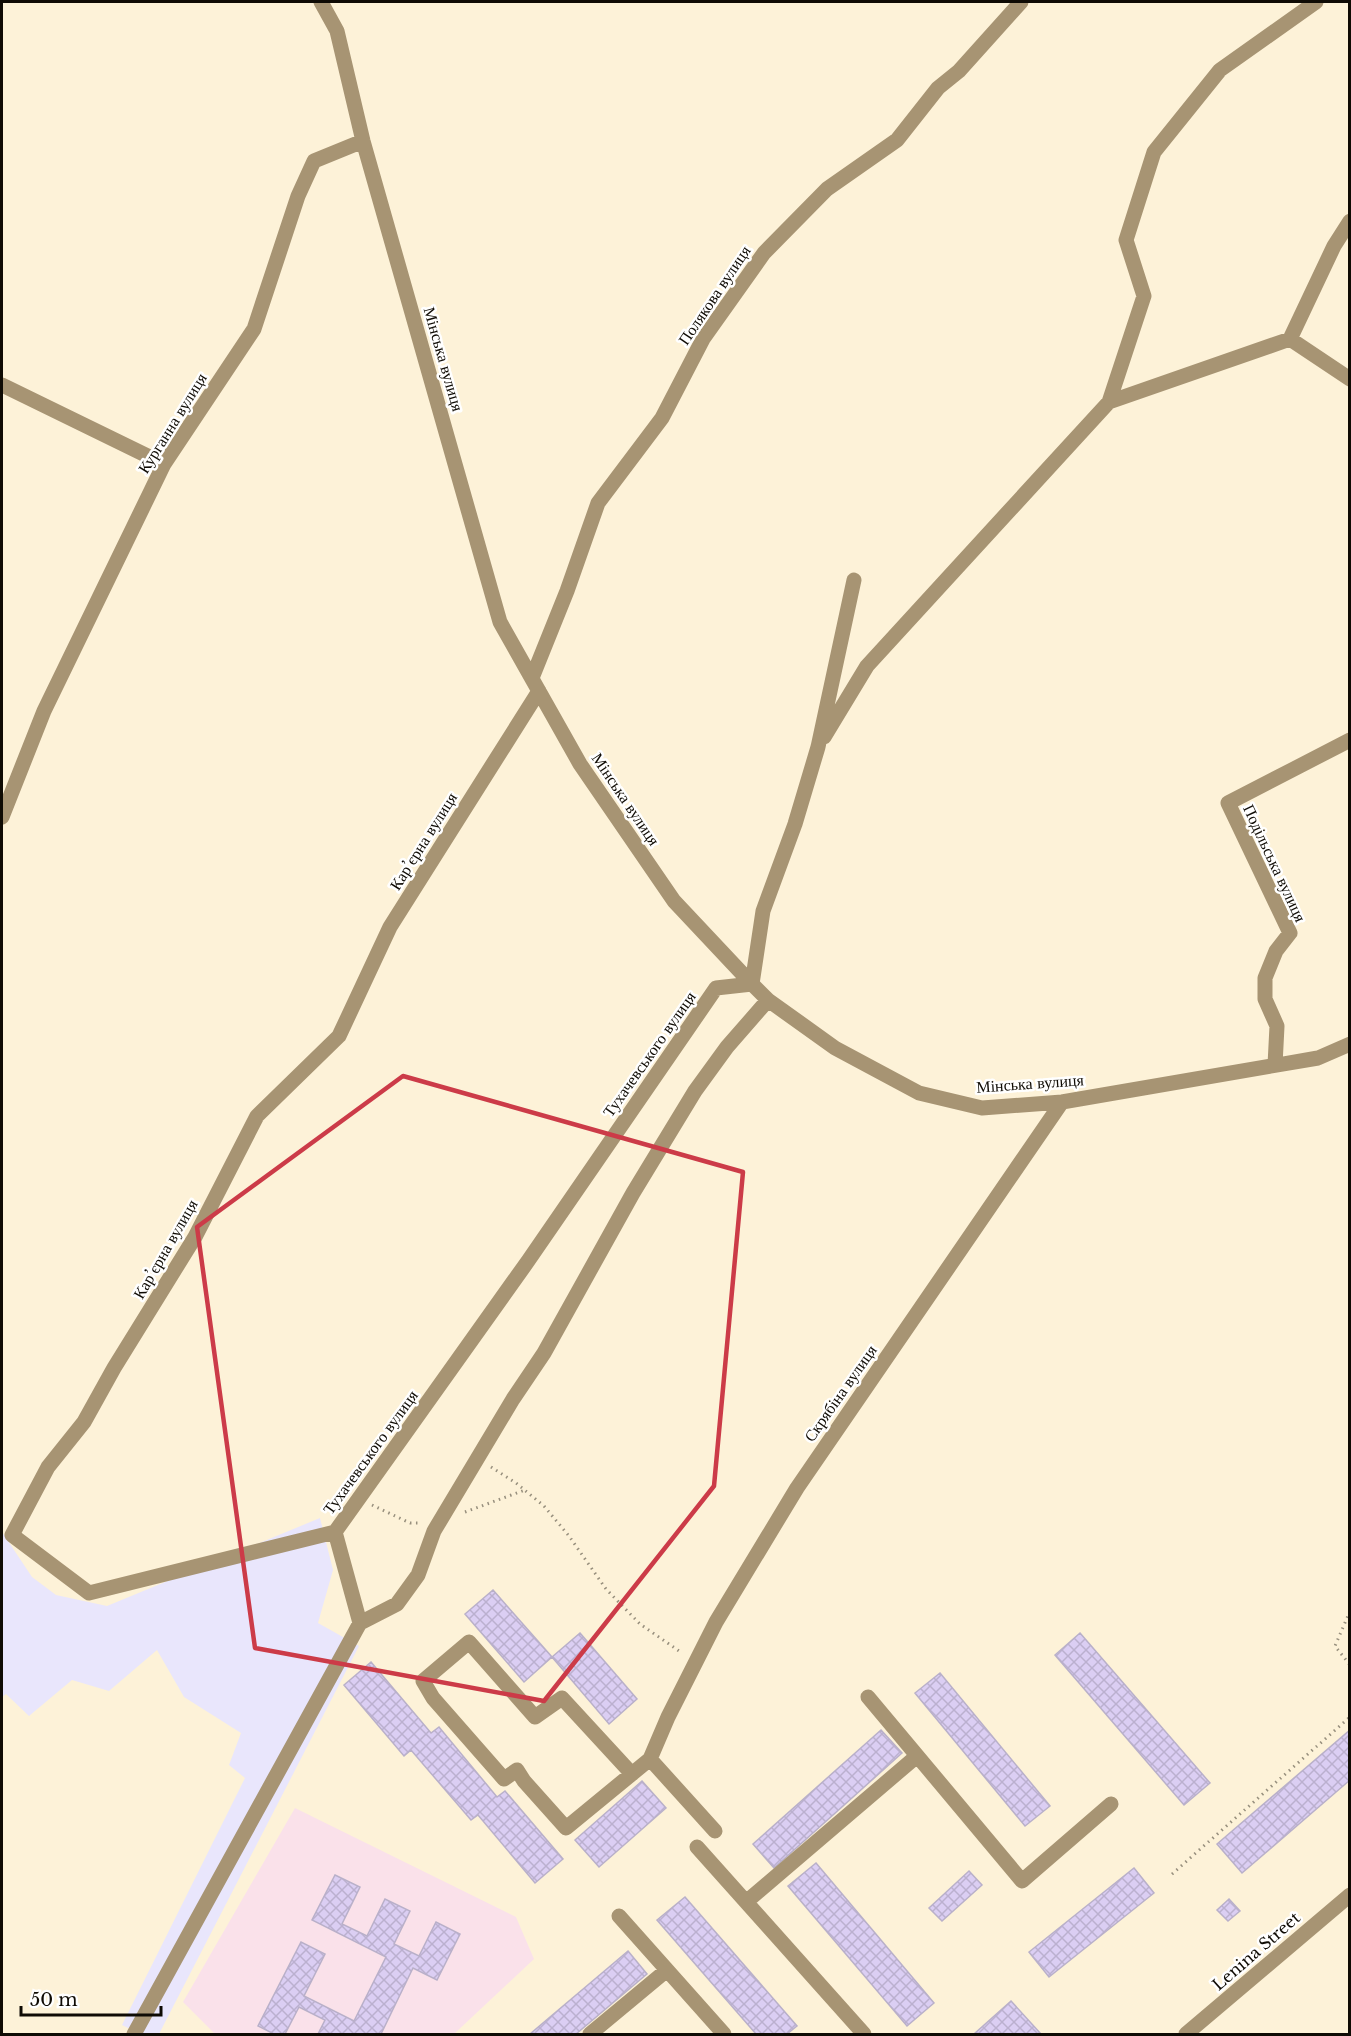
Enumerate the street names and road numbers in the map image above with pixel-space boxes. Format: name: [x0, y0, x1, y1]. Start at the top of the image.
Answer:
street label: Полякова вулиця: [673, 241, 755, 348]
street label: Мінська вулиця: [420, 305, 469, 414]
street label: Курганна вулиця: [133, 369, 211, 477]
street label: Мінська вулиця: [588, 749, 665, 850]
street label: Кар’єрна вулиця: [385, 788, 461, 894]
street label: Подільська вулиця: [1239, 801, 1311, 926]
street label: Тухачевського вулиця: [598, 987, 700, 1121]
street label: Мінська вулиця: [976, 1069, 1085, 1097]
street label: Кар’єрна вулиця: [128, 1195, 202, 1302]
street label: Скрябіна вулиця: [799, 1340, 881, 1445]
street label: Тухачевського вулиця: [318, 1385, 422, 1518]
street label: Lenina Street: [1208, 1907, 1304, 1995]

